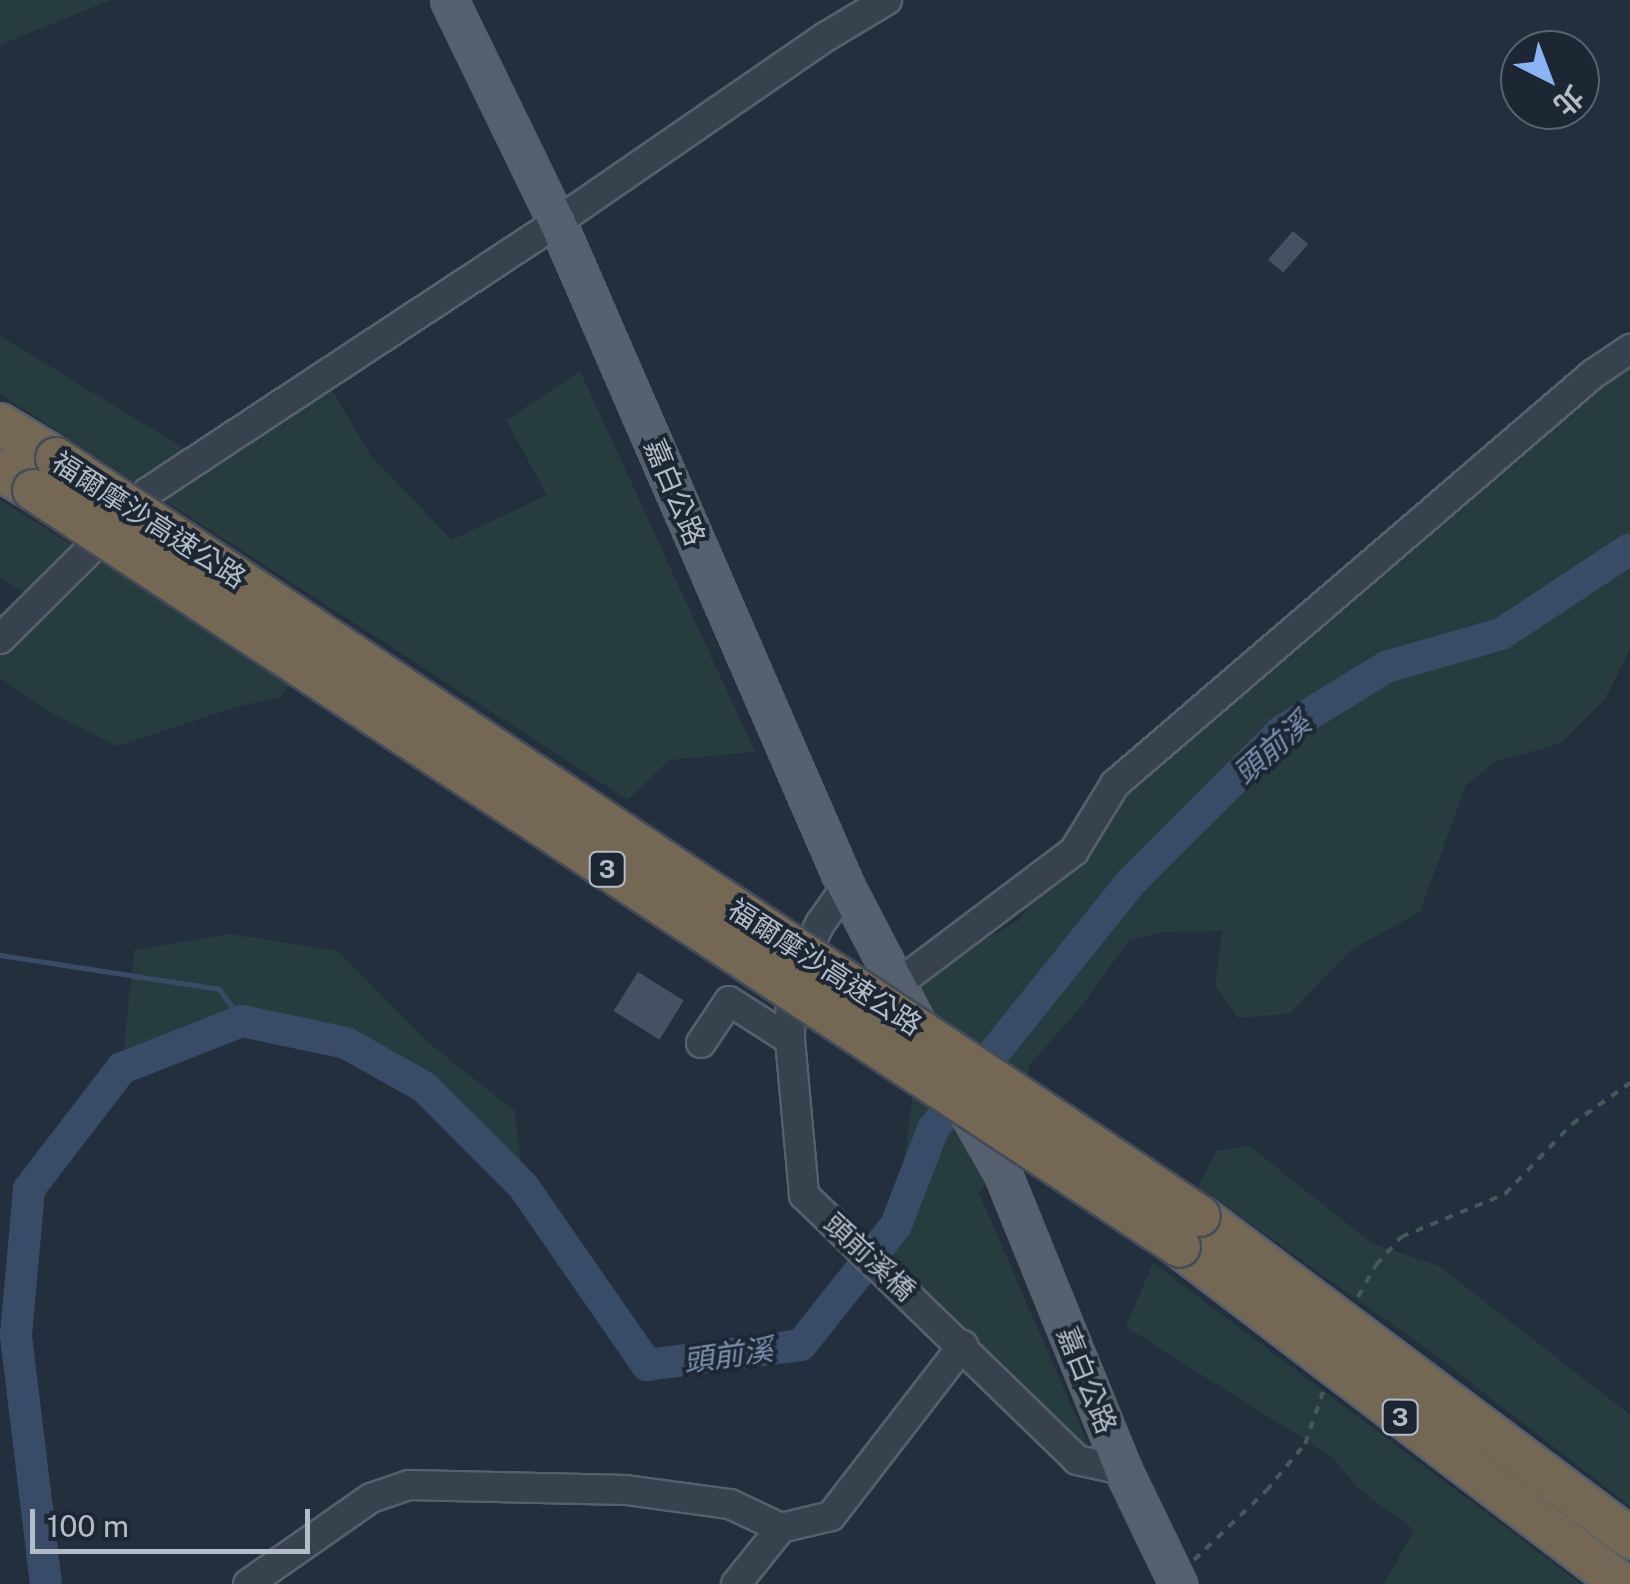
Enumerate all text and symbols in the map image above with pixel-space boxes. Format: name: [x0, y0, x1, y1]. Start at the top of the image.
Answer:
north arrow: [1500, 30, 1600, 130]
text: 北: [1548, 80, 1591, 123]
street label: 嘉白公路: [638, 434, 712, 550]
street label: 福爾摩沙高速公路: [46, 445, 252, 595]
water label: 頭前溪: [1226, 705, 1318, 791]
road number: 3: [587, 849, 627, 889]
street label: 福爾摩沙高速公路: [722, 892, 928, 1042]
street label: 頭前溪橋: [818, 1207, 922, 1307]
street label: 嘉白公路: [1050, 1322, 1124, 1438]
water label: 頭前溪: [681, 1331, 775, 1379]
road number: 3: [1380, 1397, 1420, 1437]
scale bar: [35, 1489, 315, 1551]
text: 100 m: [47, 1508, 129, 1544]

